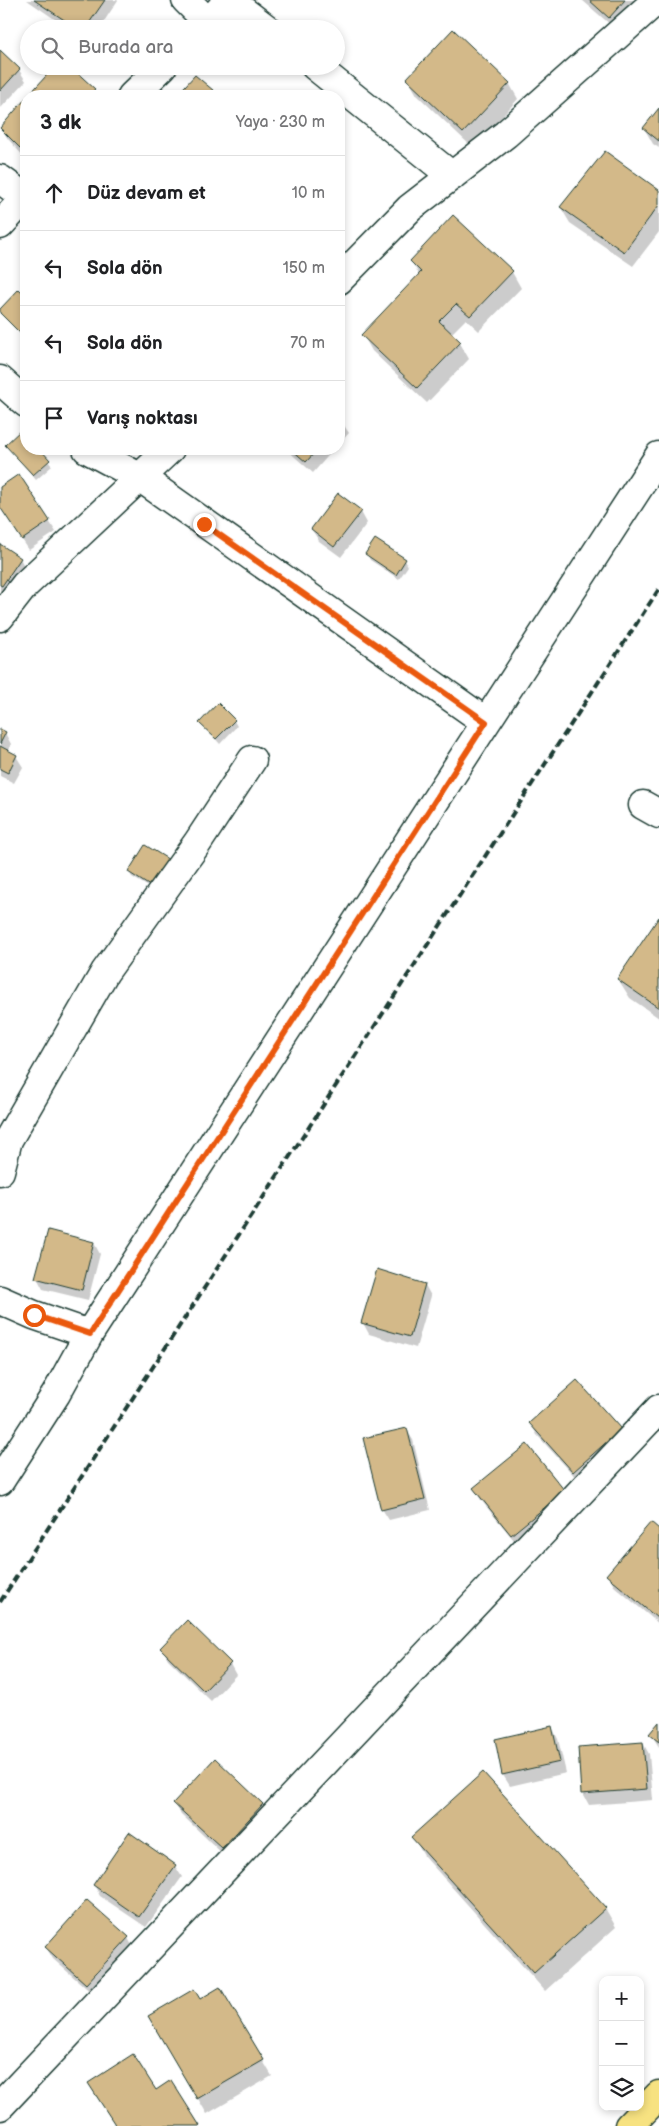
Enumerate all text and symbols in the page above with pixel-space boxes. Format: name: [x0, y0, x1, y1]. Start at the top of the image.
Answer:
search box: [20, 20, 345, 75]
icon: search: [38, 34, 66, 62]
text: Burada ara: [78, 36, 174, 59]
text: 3 dk: [40, 110, 81, 135]
text: Yaya · 230 m: [236, 113, 325, 132]
icon: ahead: [40, 179, 68, 207]
text: Düz devam et: [87, 182, 206, 205]
text: 10 m: [292, 184, 325, 203]
icon: left: [40, 254, 68, 282]
text: Sola dön: [87, 257, 163, 280]
text: 150 m: [283, 259, 325, 278]
icon: left: [40, 329, 68, 357]
text: Sola dön: [87, 332, 163, 355]
text: 70 m: [290, 334, 325, 353]
icon: arrive: [40, 404, 68, 432]
text: Varış noktası: [87, 407, 198, 430]
route end: [193, 513, 216, 536]
route start: [23, 1304, 46, 1327]
map controls: [599, 1976, 644, 2111]
button: +: [599, 1976, 644, 2021]
button: −: [599, 2021, 644, 2066]
button: layers: [599, 2066, 644, 2111]

